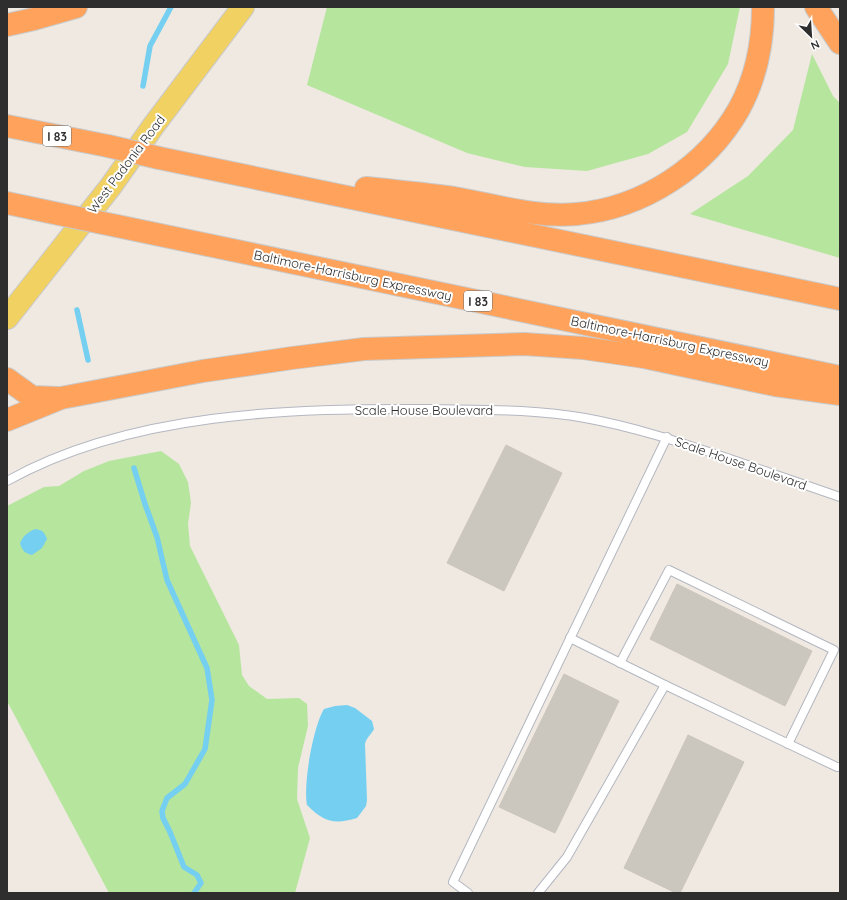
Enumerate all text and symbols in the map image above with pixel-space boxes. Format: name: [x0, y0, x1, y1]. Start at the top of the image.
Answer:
north arrow: [791, 16, 831, 56]
text: N: [809, 37, 822, 53]
street label: West Padonia Road: [84, 112, 168, 216]
road number: I 83: [43, 126, 71, 146]
street label: Baltimore-Harrisburg Expressway: [252, 246, 454, 304]
road number: I 83: [464, 291, 492, 311]
street label: Baltimore-Harrisburg Expressway: [569, 312, 771, 370]
street label: Scale House Boulevard: [355, 402, 493, 418]
street label: Scale House Boulevard: [673, 433, 809, 493]

